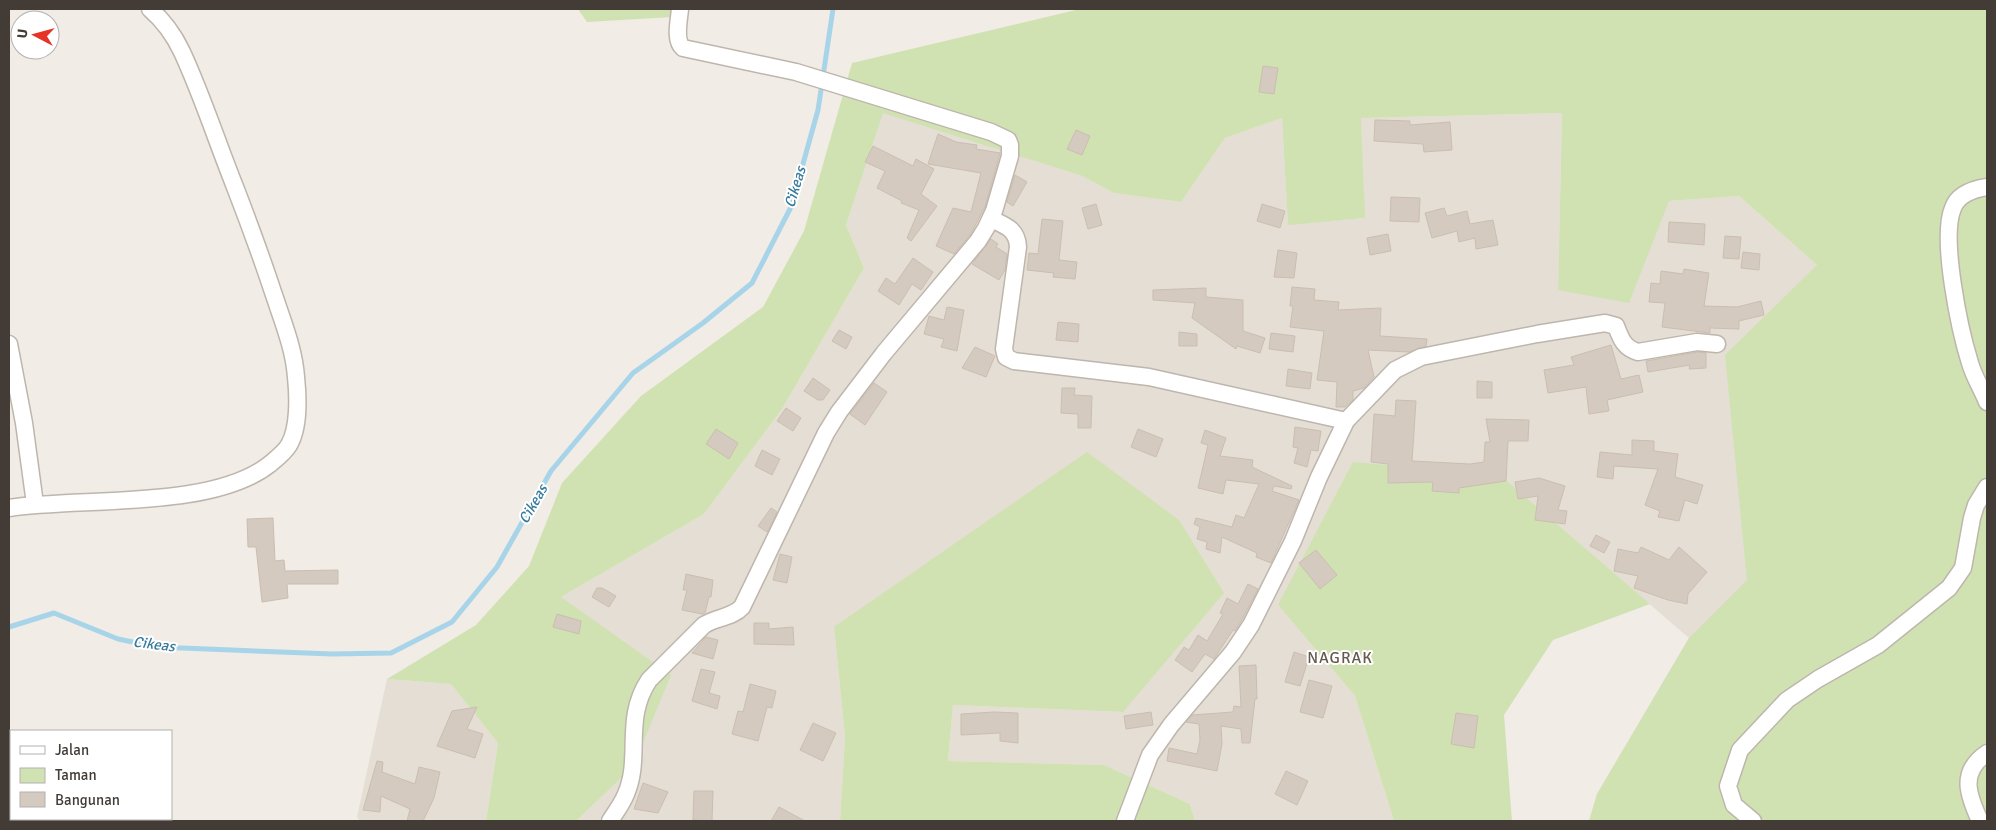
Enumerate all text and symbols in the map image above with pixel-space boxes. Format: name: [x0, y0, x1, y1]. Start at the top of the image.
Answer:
north arrow: [10, 10, 60, 60]
text: U: [14, 28, 32, 39]
water label: Cikeas: [780, 163, 810, 210]
water label: Cikeas: [515, 480, 552, 527]
water label: Cikeas: [132, 633, 177, 656]
district label: NAGRAK: [1307, 648, 1373, 668]
legend: [10, 730, 172, 820]
text: Jalan: [55, 741, 89, 759]
text: Taman: [55, 766, 97, 784]
text: Bangunan: [55, 791, 120, 809]

